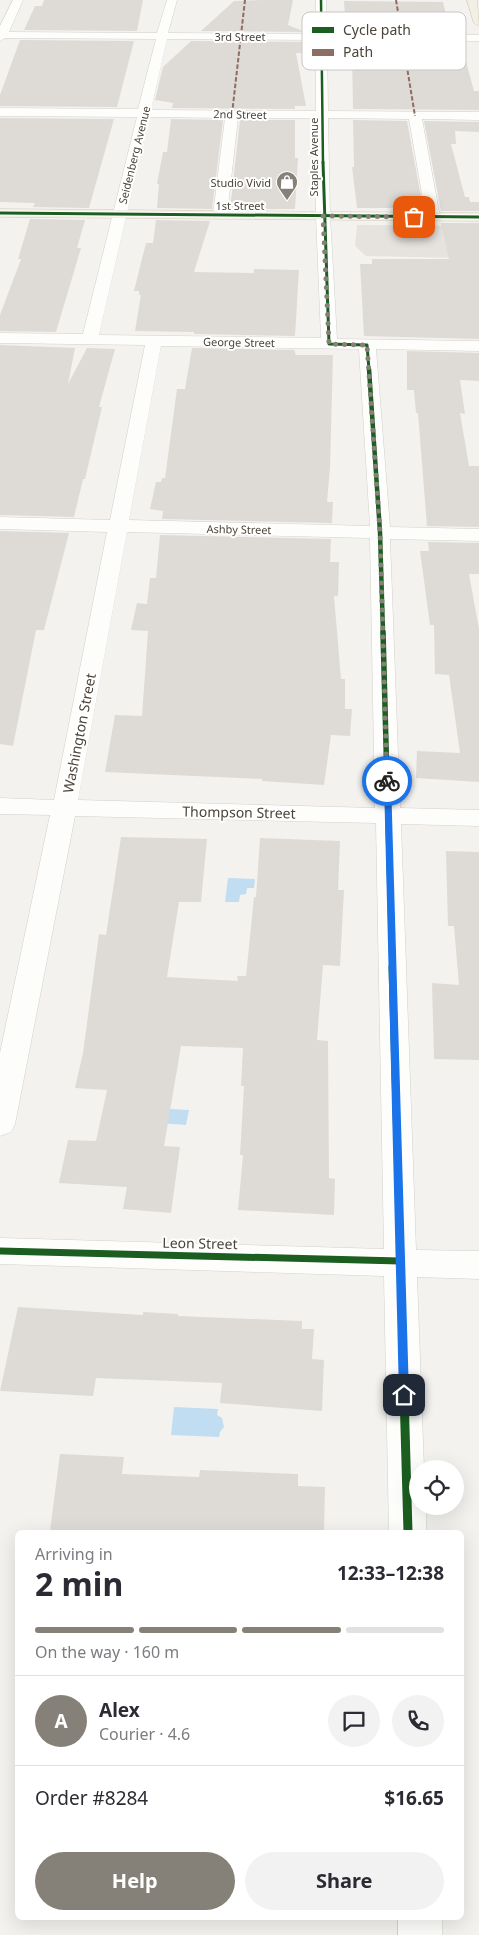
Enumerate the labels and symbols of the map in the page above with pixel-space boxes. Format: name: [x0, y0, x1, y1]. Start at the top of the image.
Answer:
legend: [302, 12, 466, 70]
text: Cycle path: [343, 20, 411, 39]
street label: 3rd Street: [215, 29, 266, 44]
text: Path: [343, 42, 373, 61]
street label: Seidenberg Avenue: [115, 104, 153, 206]
street label: 2nd Street: [213, 106, 267, 122]
street label: Staples Avenue: [306, 118, 321, 196]
shop icon: Studio Vivid: [275, 170, 299, 201]
place label: Studio Vivid: [210, 175, 271, 190]
pin: [393, 196, 435, 238]
street label: 1st Street: [215, 198, 265, 213]
street label: George Street: [203, 334, 275, 350]
street label: Ashby Street: [206, 521, 272, 537]
street label: Washington Street: [58, 671, 100, 795]
courier: [362, 756, 412, 806]
street label: Thompson Street: [182, 802, 296, 822]
street label: Leon Street: [162, 1233, 238, 1253]
pin: [383, 1374, 425, 1416]

